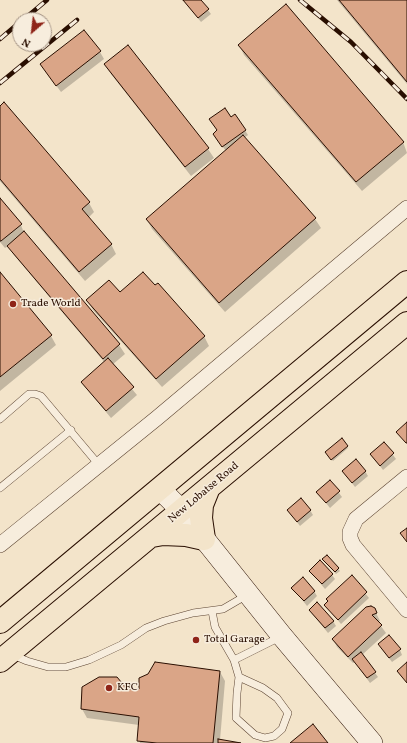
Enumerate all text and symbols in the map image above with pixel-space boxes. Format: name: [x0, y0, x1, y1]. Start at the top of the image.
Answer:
north arrow: [12, 12, 52, 52]
text: N: [20, 34, 34, 51]
place label: Trade World: [21, 297, 81, 311]
marker: Trade World: [8, 299, 18, 309]
street label: New Lobatse Road: [166, 460, 242, 526]
place label: Total Garage: [204, 633, 265, 647]
marker: Total Garage: [191, 635, 201, 645]
place label: KFC: [117, 681, 138, 695]
marker: KFC: [104, 683, 114, 693]

